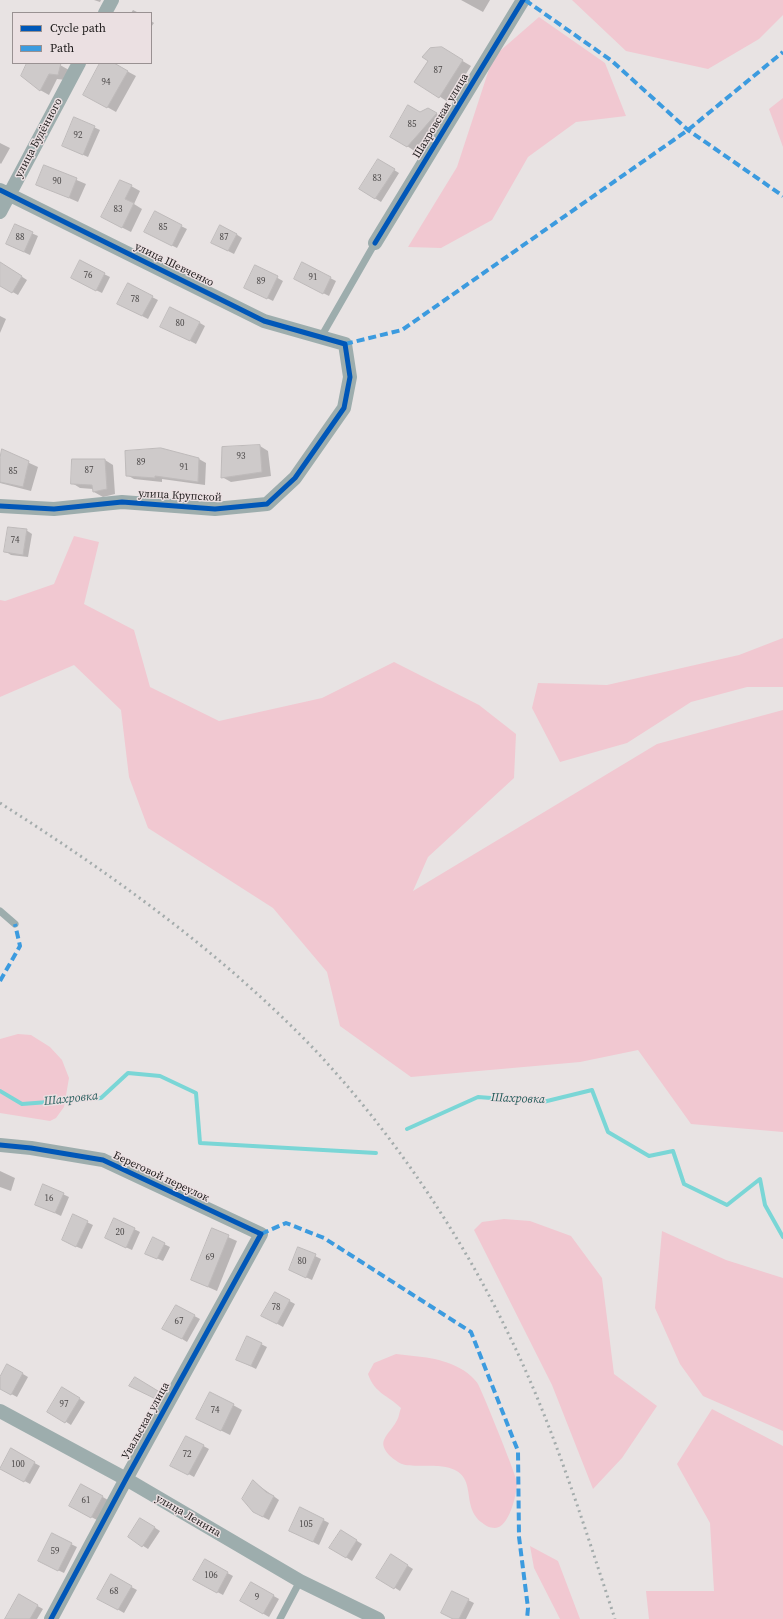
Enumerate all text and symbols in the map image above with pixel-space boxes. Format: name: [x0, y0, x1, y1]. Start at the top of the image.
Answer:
legend: [12, 12, 152, 64]
text: Cycle path: [50, 20, 106, 36]
text: Path: [50, 40, 74, 56]
house number: 87: [434, 66, 442, 76]
street label: Шахровская улица: [410, 71, 472, 161]
house number: 94: [102, 78, 110, 88]
street label: улица Будённого: [13, 96, 65, 180]
house number: 85: [408, 120, 416, 130]
house number: 92: [74, 131, 82, 141]
house number: 83: [373, 174, 381, 184]
house number: 90: [53, 177, 61, 187]
house number: 83: [114, 205, 122, 215]
house number: 85: [159, 223, 167, 233]
house number: 88: [16, 233, 24, 243]
house number: 87: [220, 233, 228, 243]
street label: улица Шевченко: [132, 240, 216, 290]
house number: 76: [84, 271, 92, 281]
house number: 91: [309, 273, 317, 283]
house number: 89: [257, 277, 265, 287]
house number: 78: [131, 295, 139, 305]
house number: 80: [176, 319, 184, 329]
house number: 93: [237, 452, 245, 462]
house number: 89: [137, 458, 145, 468]
house number: 91: [180, 463, 188, 473]
house number: 87: [85, 466, 93, 476]
house number: 85: [9, 467, 17, 477]
street label: улица Крупской: [138, 487, 222, 505]
house number: 74: [11, 536, 19, 546]
water label: Шахровка: [43, 1089, 99, 1109]
water label: Шахровка: [491, 1091, 545, 1107]
street label: Береговой переулок: [111, 1149, 211, 1205]
house number: 16: [45, 1194, 53, 1204]
house number: 20: [116, 1228, 124, 1238]
house number: 69: [206, 1253, 214, 1263]
house number: 80: [298, 1257, 306, 1267]
house number: 78: [272, 1303, 280, 1313]
house number: 67: [175, 1317, 183, 1327]
street label: Увальская улица: [119, 1380, 173, 1462]
house number: 97: [60, 1400, 68, 1410]
house number: 74: [211, 1406, 219, 1416]
house number: 72: [183, 1450, 191, 1460]
house number: 100: [11, 1460, 25, 1470]
street label: улица Ленина: [153, 1492, 223, 1540]
house number: 61: [82, 1496, 90, 1506]
house number: 105: [299, 1520, 313, 1530]
house number: 59: [51, 1547, 59, 1557]
house number: 106: [204, 1571, 218, 1581]
house number: 68: [110, 1587, 118, 1597]
house number: 9: [255, 1593, 259, 1603]

